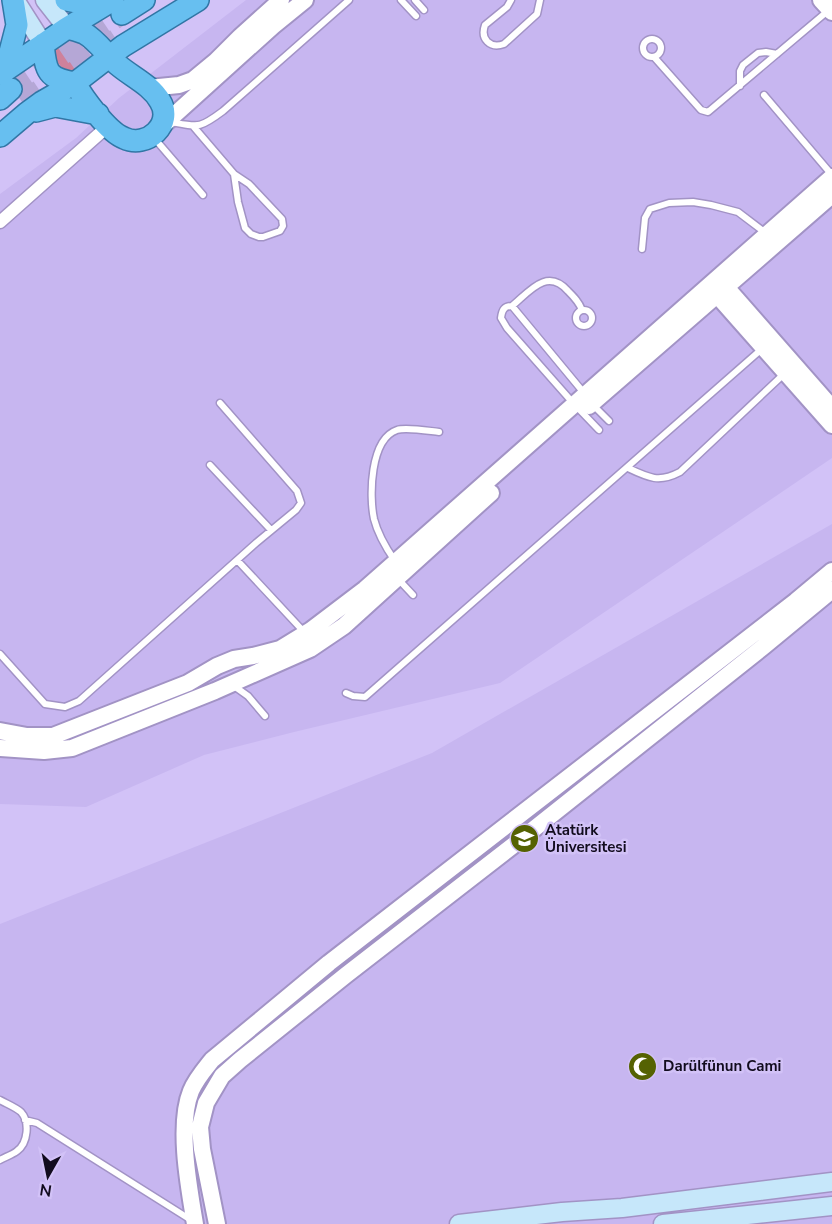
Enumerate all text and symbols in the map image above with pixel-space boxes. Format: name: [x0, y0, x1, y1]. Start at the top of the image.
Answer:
place label: Atatürk Üniversitesi: [545, 820, 626, 857]
school or university icon: Atatürk Üniversitesi: [508, 823, 540, 855]
mosque icon: Darülfünun Cami: [626, 1050, 658, 1082]
place label: Darülfünun Cami: [663, 1056, 781, 1076]
north arrow: [18, 1146, 78, 1206]
text: N: [38, 1178, 53, 1202]

